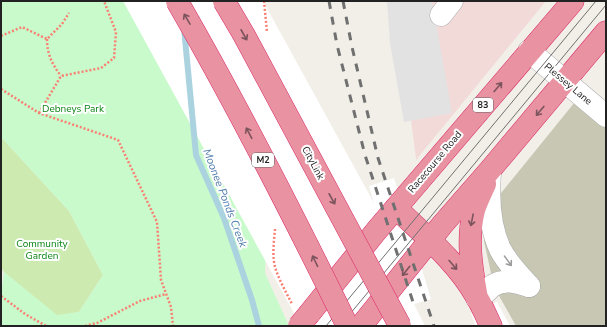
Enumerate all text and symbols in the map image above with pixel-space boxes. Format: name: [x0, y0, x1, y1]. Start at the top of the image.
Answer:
one-way arrow: [183, 13, 190, 25]
one-way arrow: [240, 29, 248, 41]
street label: Plessey Lane: [541, 60, 595, 108]
one-way arrow: [494, 82, 503, 93]
road number: 83: [473, 98, 493, 112]
park label: Debneys Park: [42, 102, 105, 116]
one-way arrow: [535, 105, 544, 116]
one-way arrow: [244, 127, 252, 139]
street label: Racecourse Road: [405, 128, 465, 196]
street label: CityLink: [298, 144, 328, 183]
water label: Moonee Ponds Creek: [199, 147, 251, 250]
road number: M2: [252, 153, 274, 167]
one-way arrow: [329, 192, 336, 204]
one-way arrow: [468, 213, 476, 226]
park label: Community Garden: [16, 237, 69, 263]
one-way arrow: [311, 255, 318, 267]
one-way arrow: [504, 255, 512, 266]
one-way arrow: [448, 260, 457, 270]
one-way arrow: [402, 265, 411, 276]

